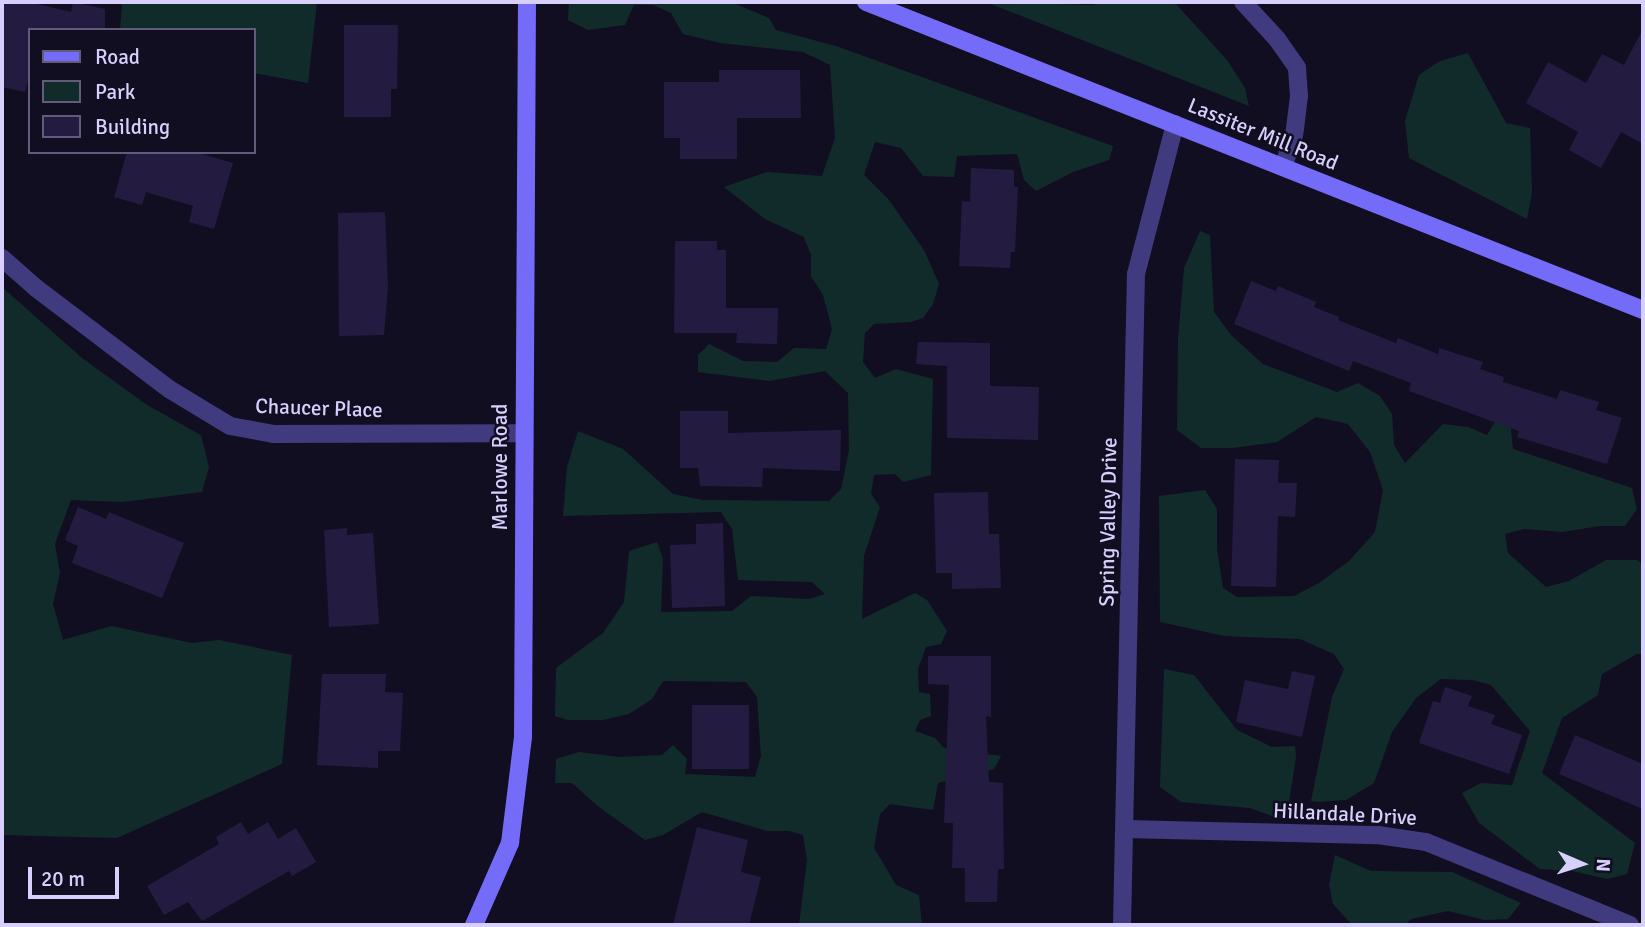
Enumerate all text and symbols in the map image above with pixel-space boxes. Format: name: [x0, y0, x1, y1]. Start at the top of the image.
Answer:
legend: [28, 28, 256, 154]
text: Road: [95, 44, 140, 70]
text: Park: [95, 79, 135, 105]
street label: Lassiter Mill Road: [1184, 92, 1342, 176]
text: Building: [95, 114, 170, 140]
street label: Chaucer Place: [255, 393, 383, 423]
street label: Marlowe Road: [487, 404, 513, 530]
street label: Spring Valley Drive: [1094, 437, 1122, 607]
street label: Hillandale Drive: [1272, 798, 1418, 830]
north arrow: [1547, 829, 1617, 899]
scale bar: [32, 853, 122, 897]
text: N: [1591, 858, 1615, 872]
text: 20 m: [41, 866, 85, 892]

